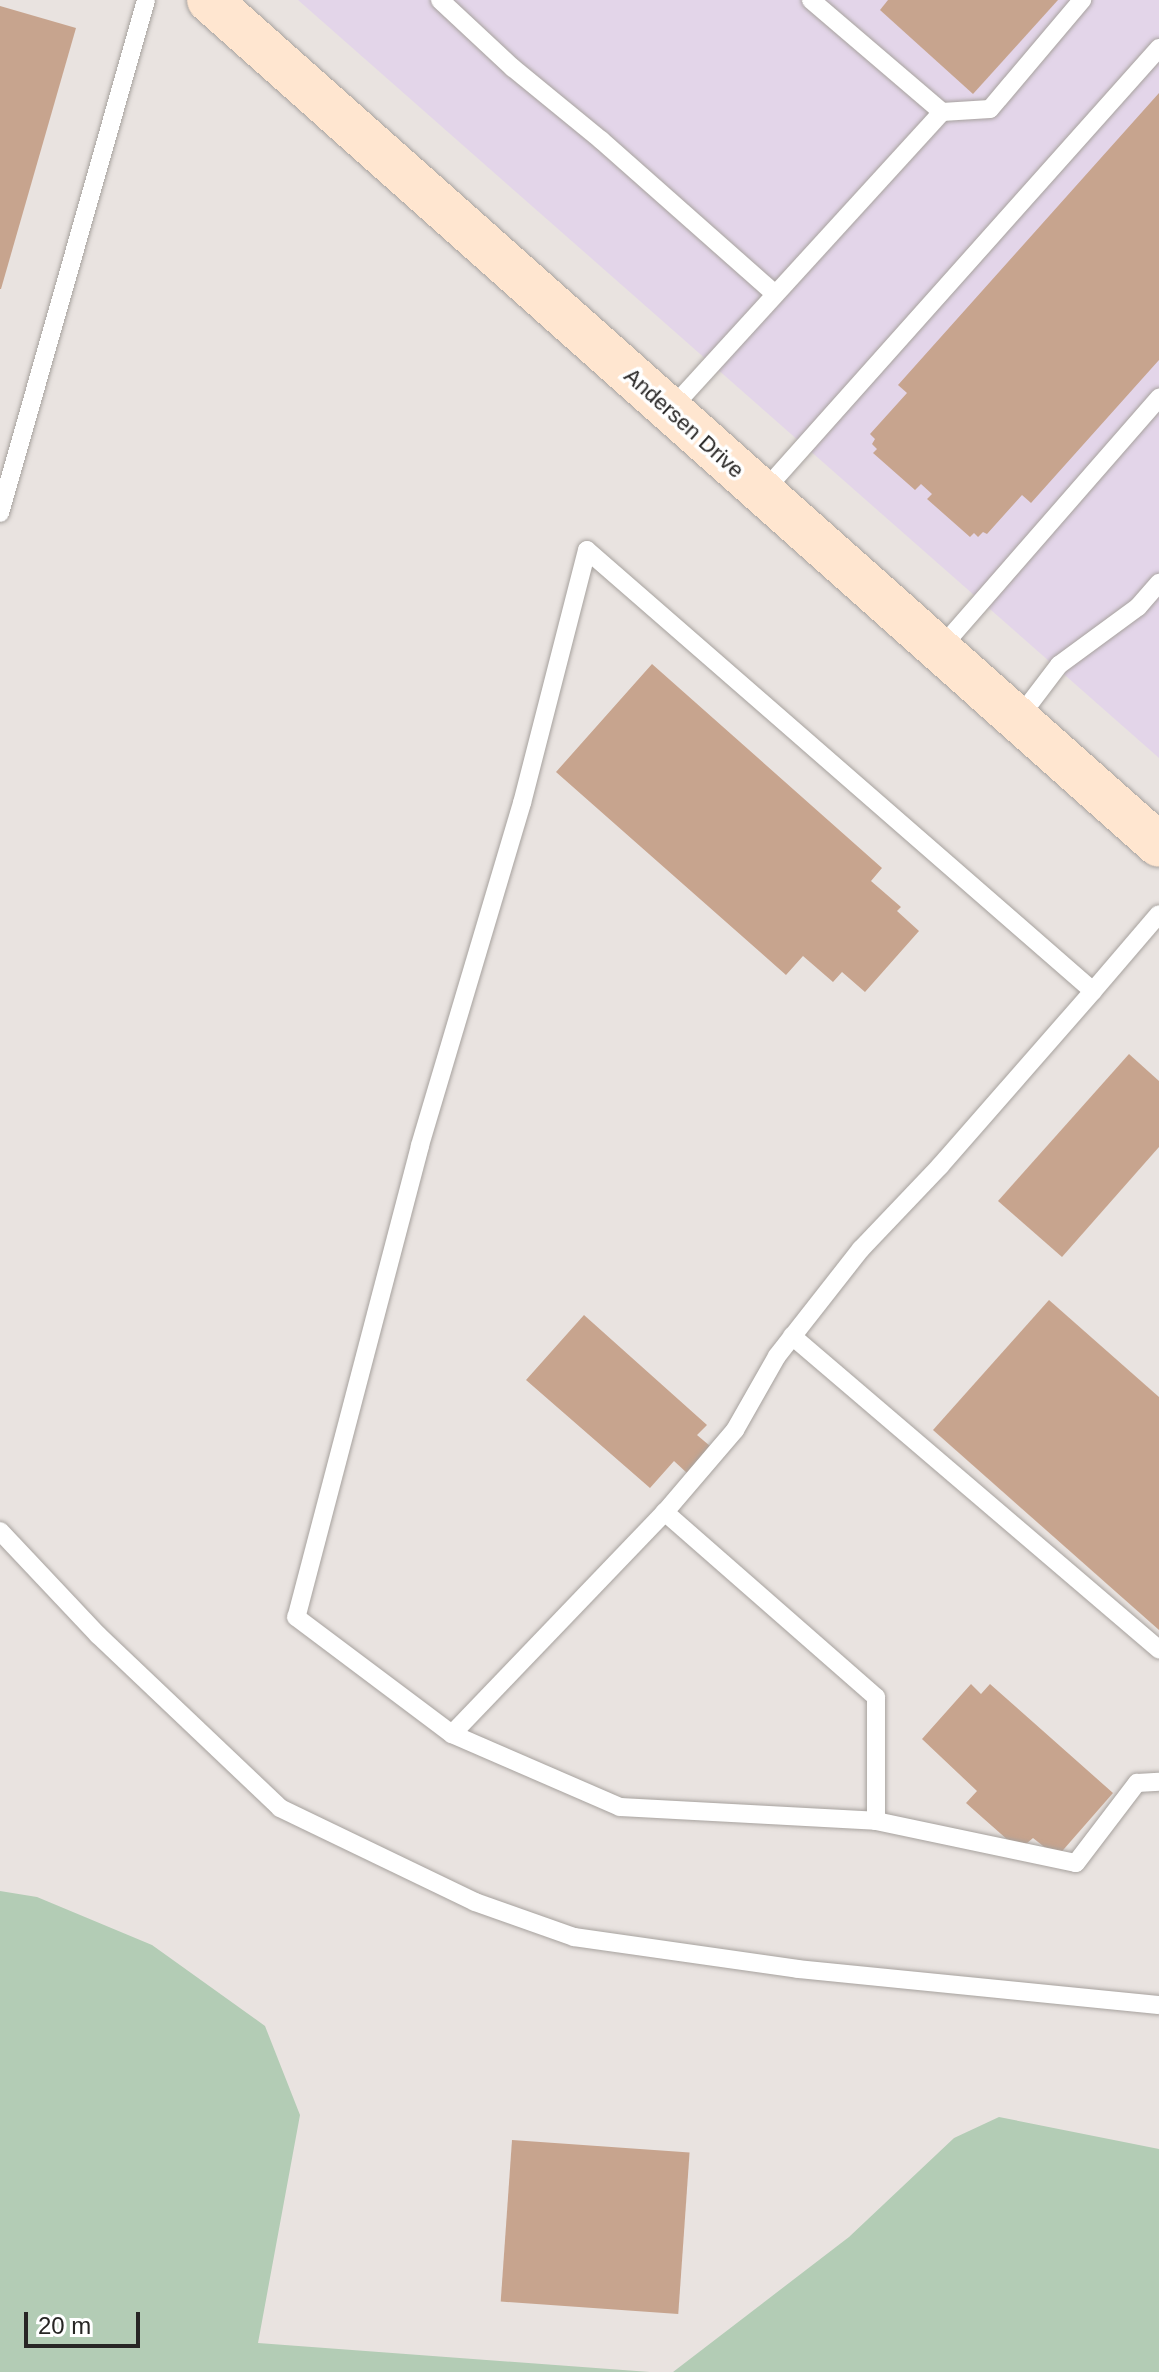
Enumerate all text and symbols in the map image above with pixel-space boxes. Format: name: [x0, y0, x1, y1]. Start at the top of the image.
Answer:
street label: Andersen Drive: [619, 362, 749, 484]
scale bar: [28, 2296, 144, 2346]
text: 20 m: [38, 2312, 91, 2339]

